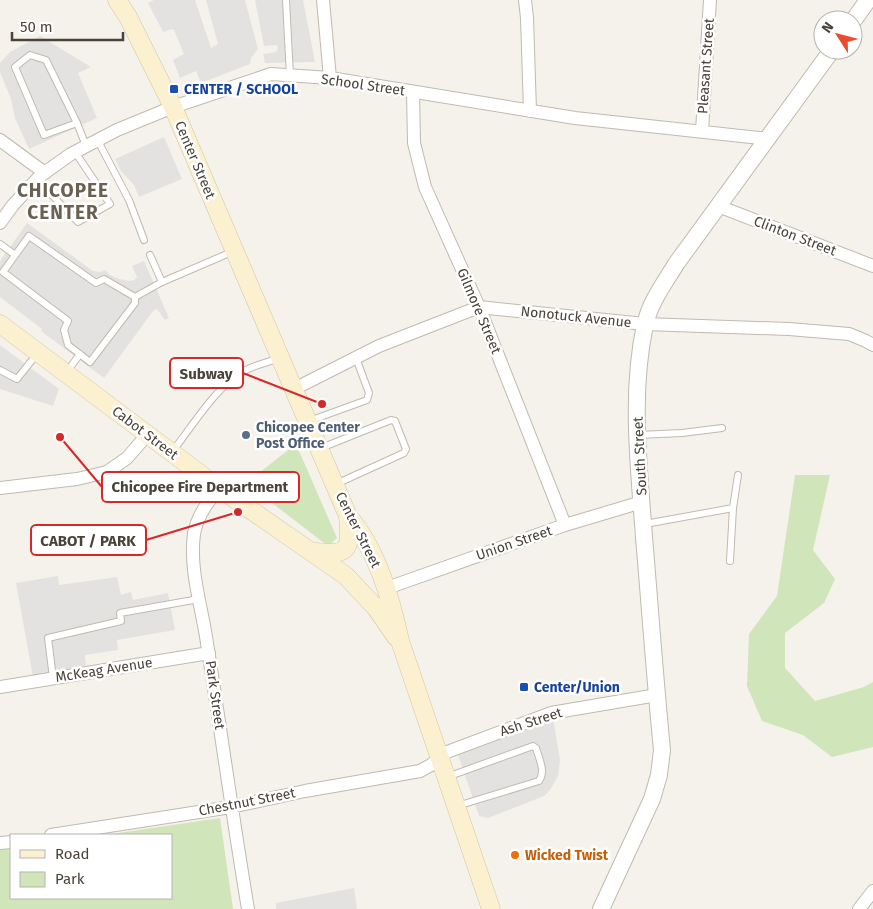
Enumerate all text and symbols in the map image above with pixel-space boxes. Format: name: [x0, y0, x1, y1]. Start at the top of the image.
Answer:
scale bar: [12, 10, 124, 42]
north arrow: [813, 10, 863, 60]
street label: Pleasant Street: [694, 17, 718, 114]
text: 50 m: [20, 18, 53, 36]
text: N: [818, 19, 837, 36]
street label: School Street: [320, 71, 407, 99]
place label: CENTER / SCHOOL: [184, 81, 298, 98]
marker: CENTER / SCHOOL: [168, 83, 180, 95]
street label: Center Street: [171, 118, 219, 202]
district label: CHICOPEE CENTER: [17, 179, 109, 224]
street label: Clinton Street: [751, 212, 839, 260]
street label: Gilmore Street: [453, 266, 505, 357]
street label: Nonotuck Avenue: [520, 303, 632, 331]
callout: Subway: [170, 358, 243, 388]
text: Subway: [180, 365, 233, 383]
street label: Cabot Street: [109, 403, 182, 464]
street label: South Street: [629, 415, 651, 496]
place label: Chicopee Center Post Office: [256, 419, 360, 452]
marker: Chicopee Center Post Office: [240, 429, 252, 441]
callout: Chicopee Fire Department: [102, 472, 299, 502]
text: Chicopee Fire Department: [112, 478, 289, 496]
street label: Center Street: [332, 489, 385, 572]
street label: Union Street: [474, 522, 555, 564]
callout: CABOT / PARK: [31, 525, 146, 555]
text: CABOT / PARK: [40, 532, 136, 550]
street label: McKeag Avenue: [54, 654, 154, 686]
street label: Park Street: [202, 660, 228, 731]
place label: Center/Union: [534, 679, 620, 696]
marker: Center/Union: [518, 681, 530, 693]
street label: Ash Street: [498, 704, 565, 740]
street label: Chestnut Street: [197, 784, 298, 820]
legend: [10, 834, 172, 899]
text: Road: [55, 845, 90, 863]
place label: Wicked Twist: [525, 847, 609, 864]
marker: Wicked Twist: [509, 849, 521, 861]
text: Park: [55, 870, 85, 888]

